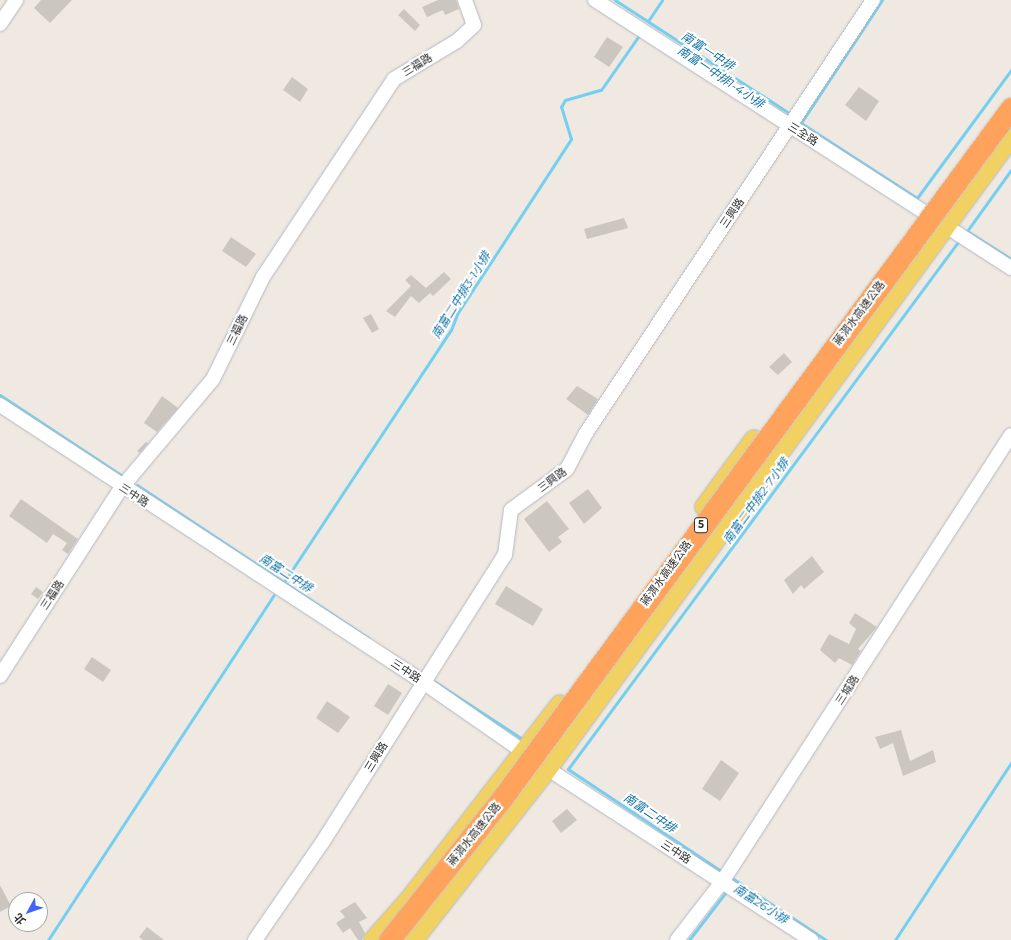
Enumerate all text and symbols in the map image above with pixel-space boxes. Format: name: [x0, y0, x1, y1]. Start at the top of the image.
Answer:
water label: 南富一中排: [679, 29, 737, 73]
water label: 南富一中排1-4小排: [675, 43, 767, 111]
street label: 三福路: [400, 51, 434, 79]
street label: 三全路: [786, 120, 820, 148]
street label: 三興路: [717, 196, 747, 230]
water label: 南富二中排3-1小排: [429, 249, 493, 341]
street label: 蔣渭水高速公路: [831, 278, 887, 348]
street label: 三福路: [224, 312, 250, 348]
water label: 南富二中排2-7小排: [720, 455, 792, 547]
street label: 三興路: [535, 465, 569, 495]
street label: 三中路: [117, 480, 151, 510]
road number: 5: [694, 517, 708, 533]
street label: 蔣渭水高速公路: [638, 538, 694, 608]
water label: 南富二中排: [257, 551, 315, 595]
street label: 三福路: [37, 578, 67, 612]
street label: 三中路: [389, 656, 423, 686]
street label: 三城路: [832, 673, 862, 707]
street label: 三興路: [362, 740, 390, 774]
water label: 南富二中排: [621, 790, 679, 836]
street label: 蔣渭水高速公路: [445, 800, 503, 868]
street label: 三中路: [659, 837, 693, 867]
water label: 南富26小排: [731, 881, 791, 927]
north arrow: [8, 892, 48, 932]
text: 北: [11, 910, 28, 928]

